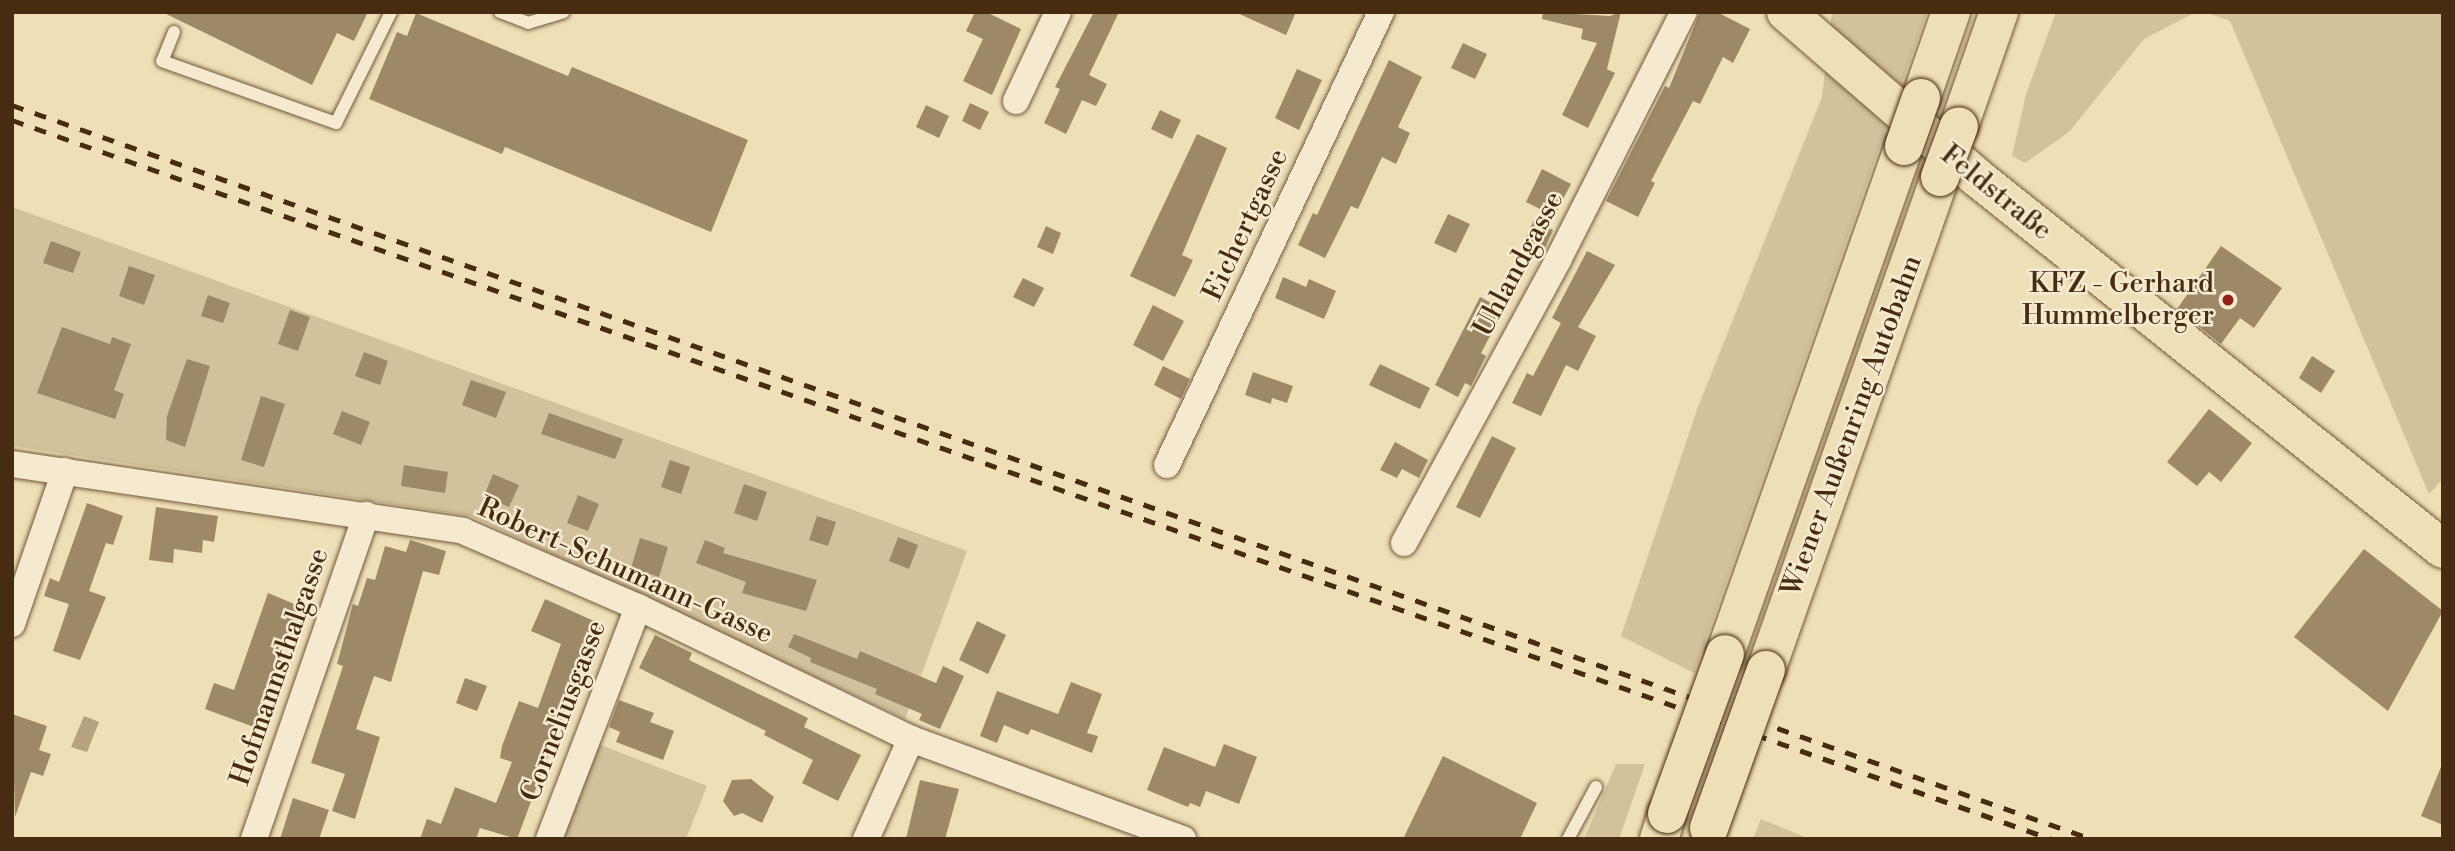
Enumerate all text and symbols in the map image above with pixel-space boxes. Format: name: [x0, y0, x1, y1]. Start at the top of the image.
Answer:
street label: Feldstraße: [1934, 138, 2058, 248]
street label: Eichertgasse: [1196, 144, 1296, 306]
street label: Uhlandgasse: [1467, 186, 1571, 342]
street label: Wiener Außenring Autobahn: [1775, 251, 1929, 601]
place label: KFZ - Gerhard Hummelberger: [2022, 267, 2214, 333]
marker: KFZ - Gerhard Hummelberger: [2220, 292, 2236, 308]
street label: Robert-Schumann-Gasse: [472, 491, 778, 651]
street label: Hofmannsthalgasse: [224, 544, 336, 790]
street label: Corneliusgasse: [514, 616, 614, 806]

